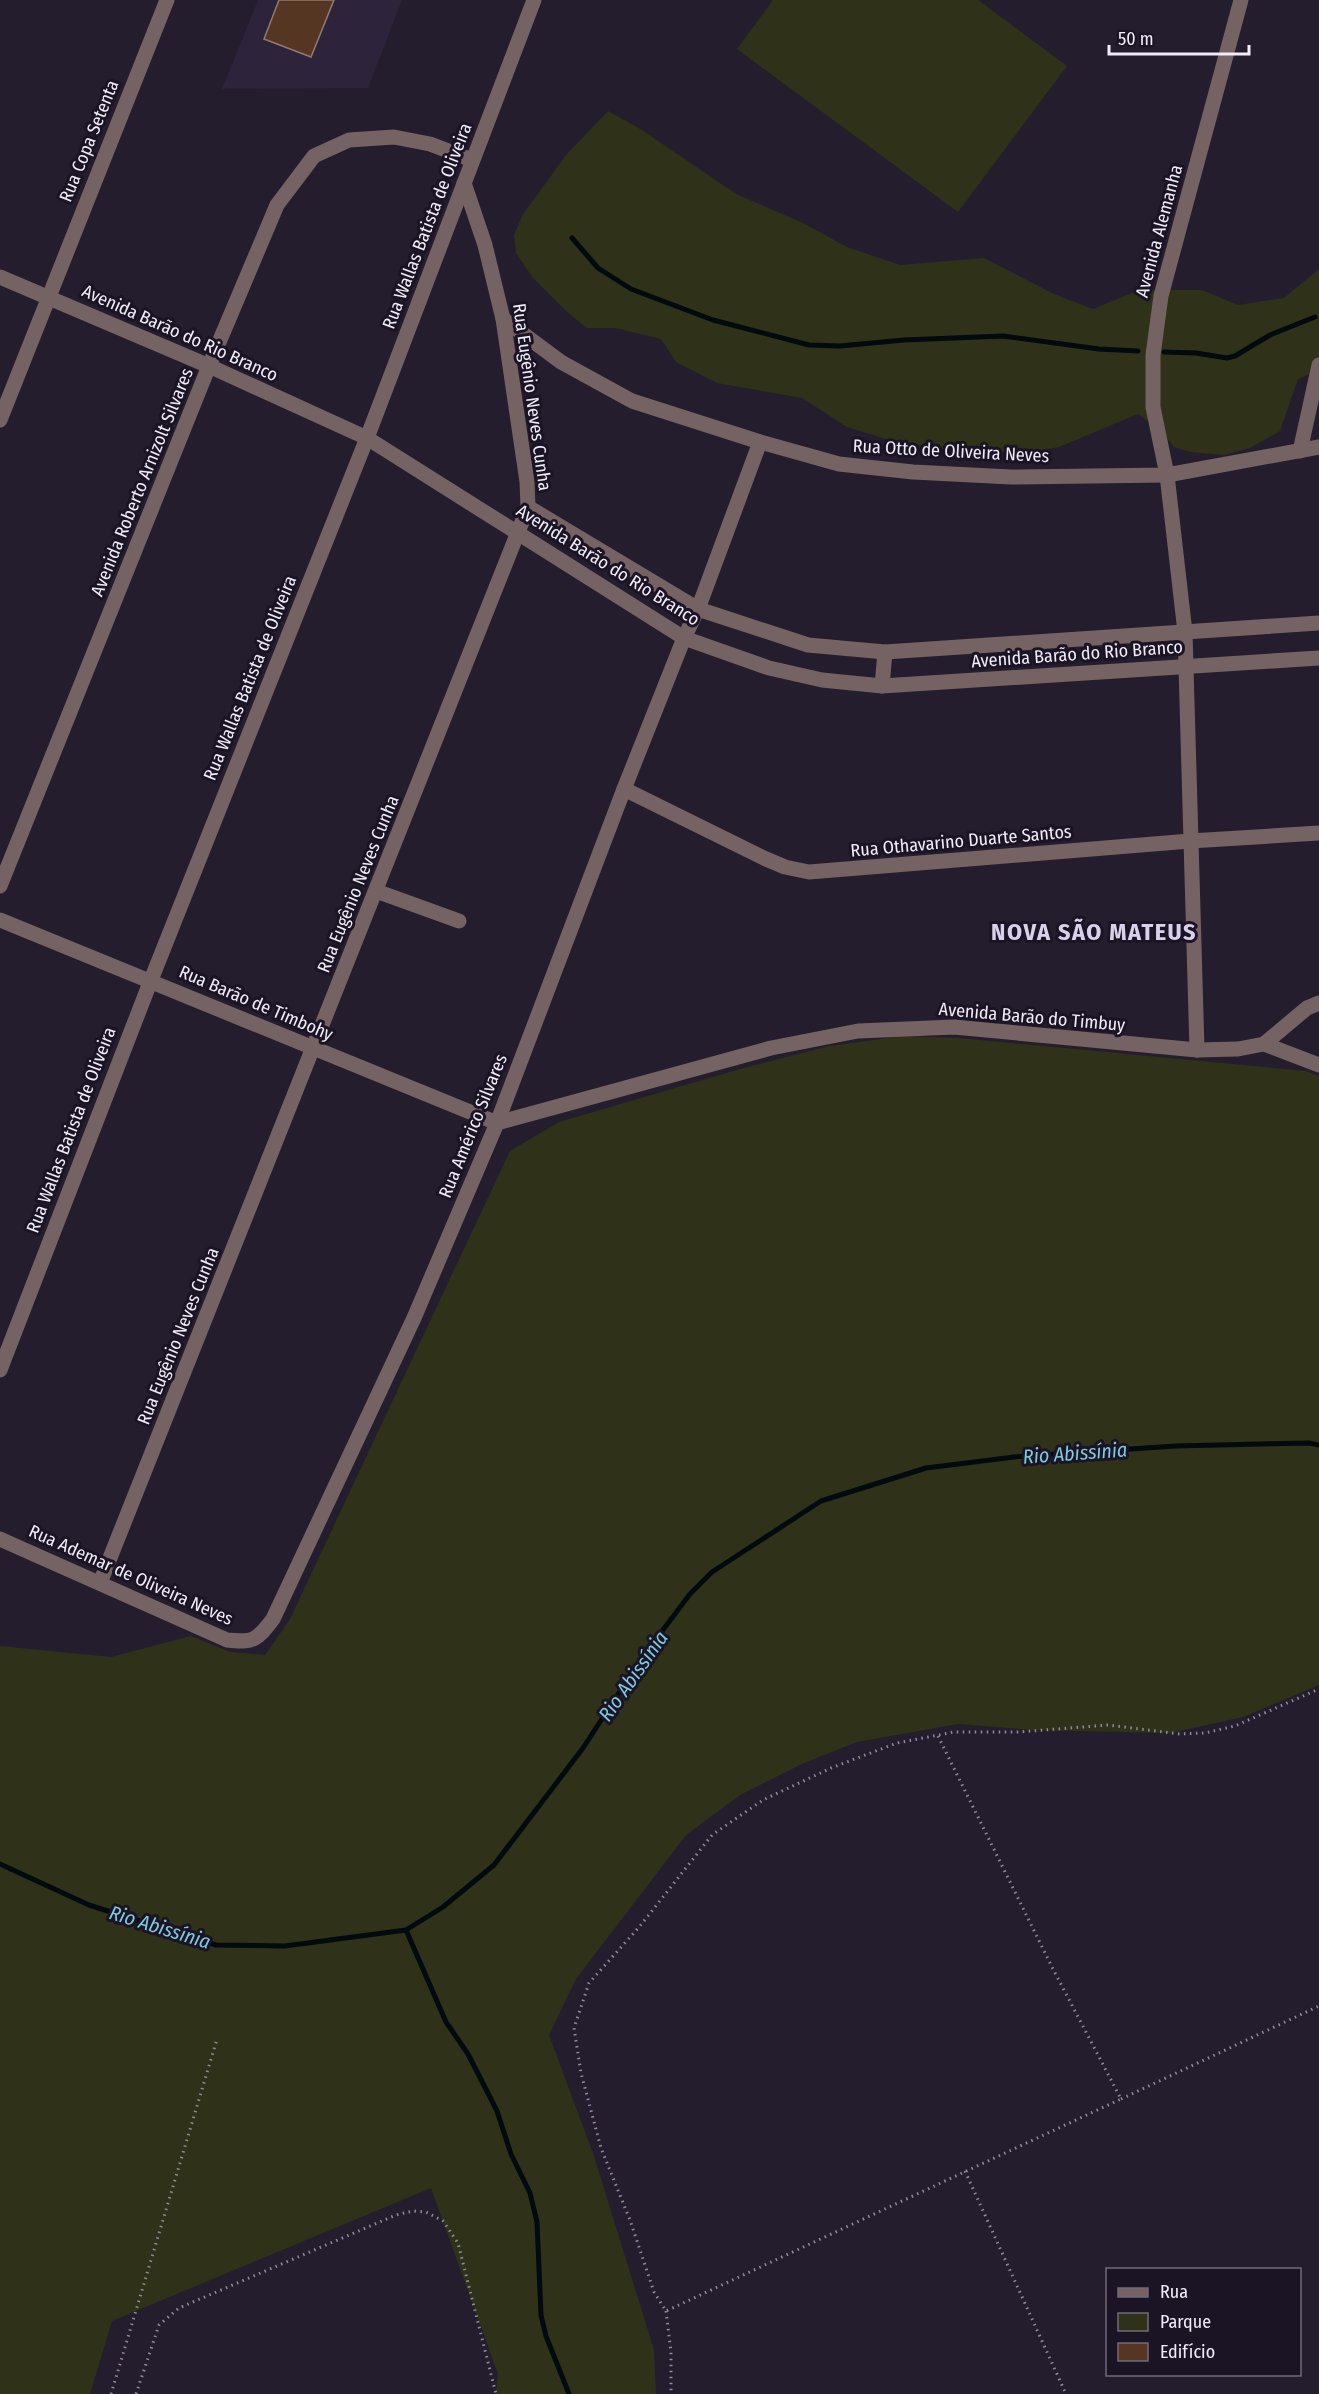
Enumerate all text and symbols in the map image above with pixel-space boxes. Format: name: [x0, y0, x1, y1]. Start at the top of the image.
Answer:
scale bar: [1109, 18, 1248, 56]
text: 50 m: [1118, 28, 1154, 50]
street label: Rua Copa Setenta: [55, 77, 123, 205]
street label: Rua Wallas Batista de Oliveira: [378, 120, 477, 332]
street label: Avenida Alemanha: [1131, 162, 1187, 300]
street label: Avenida Barão do Rio Branco: [79, 280, 281, 386]
street label: Rua Eugênio Neves Cunha: [508, 302, 556, 492]
street label: Avenida Roberto Arnizolt Silvares: [86, 364, 198, 599]
street label: Rua Otto de Oliveira Neves: [852, 435, 1050, 467]
street label: Avenida Barão do Rio Branco: [512, 499, 704, 631]
street label: Rua Wallas Batista de Oliveira: [199, 572, 301, 784]
street label: Avenida Barão do Rio Branco: [970, 636, 1184, 672]
street label: Rua Eugênio Neves Cunha: [312, 792, 404, 976]
street label: Rua Othavarino Duarte Santos: [850, 820, 1073, 862]
district label: NOVA SÃO MATEUS: [991, 918, 1197, 946]
street label: Rua Barão de Timbohy: [176, 961, 336, 1045]
street label: Avenida Barão do Timbuy: [938, 998, 1126, 1036]
street label: Rua Wallas Batista de Oliveira: [22, 1024, 121, 1236]
street label: Rua Américo Silvares: [434, 1051, 512, 1201]
street label: Rua Eugênio Neves Cunha: [132, 1244, 224, 1428]
water label: Rio Abissínia: [1022, 1437, 1128, 1469]
street label: Rua Ademar de Oliveira Neves: [25, 1520, 237, 1630]
water label: Rio Abissínia: [593, 1626, 673, 1726]
water label: Rio Abissínia: [106, 1900, 214, 1954]
legend: [1106, 2268, 1301, 2376]
text: Rua: [1160, 2281, 1188, 2303]
text: Parque: [1160, 2311, 1211, 2333]
text: Edifício: [1160, 2341, 1215, 2363]

